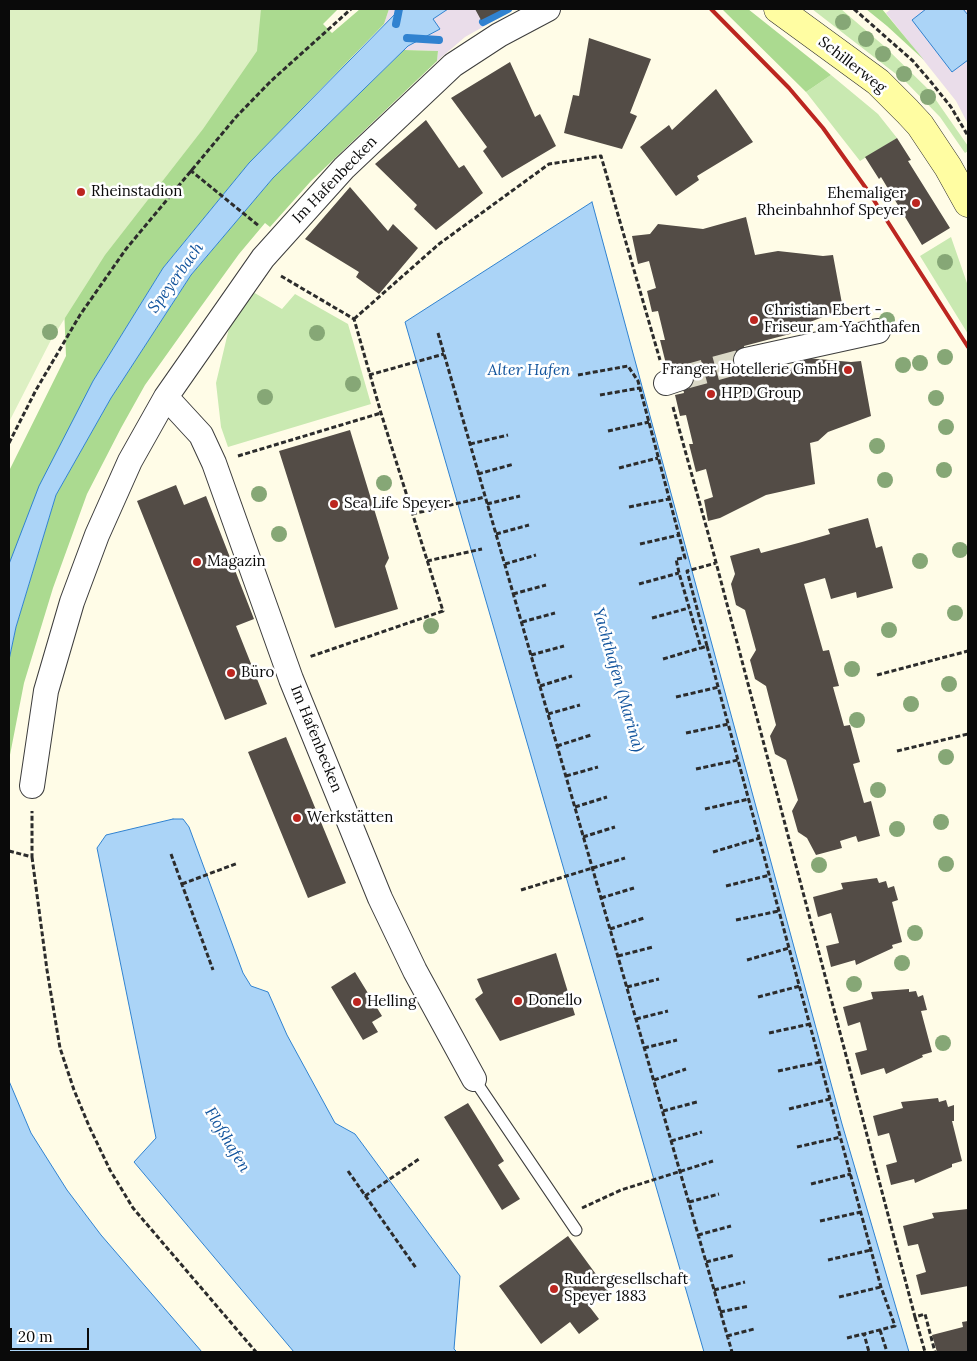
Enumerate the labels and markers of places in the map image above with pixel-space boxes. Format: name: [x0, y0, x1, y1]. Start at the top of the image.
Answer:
place label: Rheinstadion: [91, 183, 182, 201]
place label: Ehemaliger Rheinbahnhof Speyer: [757, 185, 906, 220]
marker: Rheinstadion: [75, 186, 87, 198]
marker: Ehemaliger Rheinbahnhof Speyer: [910, 197, 922, 209]
place label: Christian Ebert - Friseur am Yachthafen: [764, 302, 920, 337]
marker: Christian Ebert - Friseur am Yachthafen: [748, 314, 760, 326]
place label: Franger Hotellerie GmbH: [662, 361, 838, 379]
marker: Franger Hotellerie GmbH: [842, 364, 854, 376]
place label: HPD Group: [721, 385, 801, 403]
marker: HPD Group: [705, 388, 717, 400]
place label: Sea Life Speyer: [344, 495, 450, 513]
marker: Sea Life Speyer: [328, 498, 340, 510]
place label: Magazin: [207, 553, 266, 571]
marker: Magazin: [191, 556, 203, 568]
place label: Büro: [241, 664, 274, 682]
marker: Büro: [225, 667, 237, 679]
place label: Werkstätten: [307, 809, 393, 827]
marker: Werkstätten: [291, 812, 303, 824]
place label: Donello: [528, 992, 582, 1010]
place label: Helling: [367, 993, 416, 1011]
marker: Donello: [512, 995, 524, 1007]
marker: Helling: [351, 996, 363, 1008]
place label: Rudergesellschaft Speyer 1883: [564, 1271, 688, 1306]
marker: Rudergesellschaft Speyer 1883: [548, 1283, 560, 1295]

